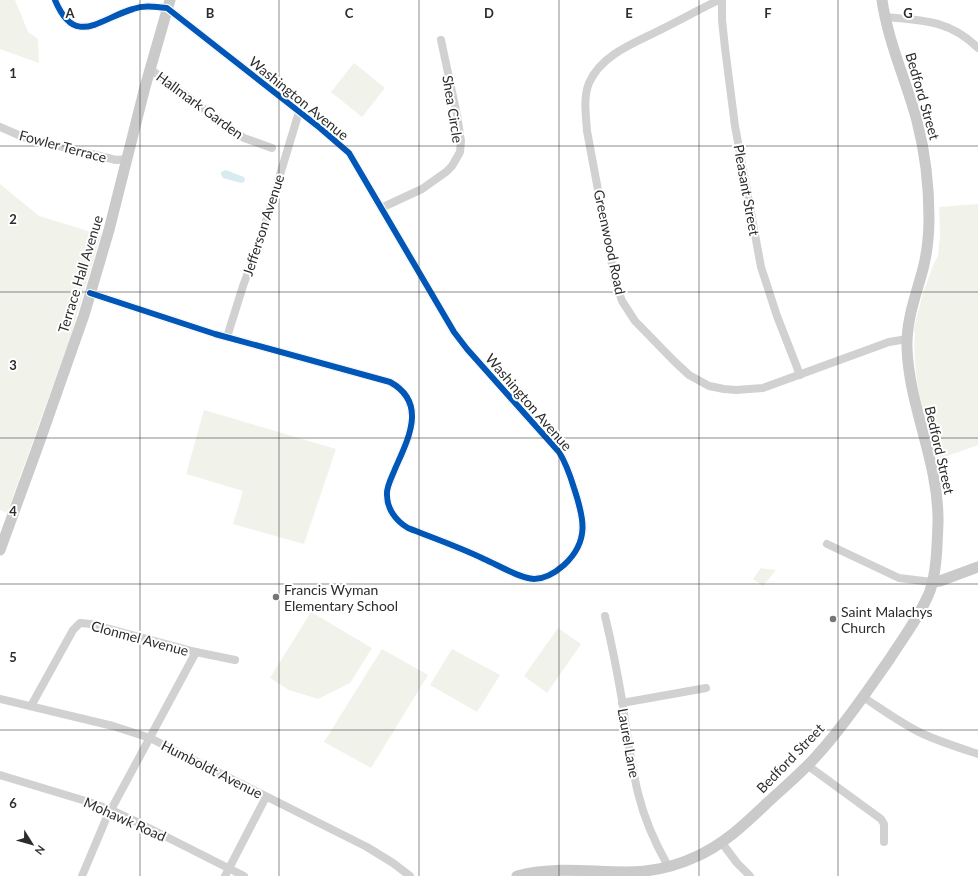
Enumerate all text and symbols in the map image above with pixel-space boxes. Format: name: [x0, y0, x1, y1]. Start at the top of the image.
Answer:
text: A: [64, 5, 75, 21]
text: B: [206, 5, 215, 21]
text: C: [345, 5, 354, 21]
text: D: [484, 5, 494, 21]
text: E: [625, 5, 633, 21]
text: F: [764, 5, 772, 21]
text: G: [903, 5, 913, 21]
street label: Bedford Street: [902, 50, 944, 142]
street label: Washington Avenue: [246, 53, 352, 143]
text: 1: [9, 65, 17, 81]
street label: Hallmark Garden: [153, 68, 247, 142]
street label: Shea Circle: [439, 74, 467, 144]
street label: Fowler Terrace: [17, 126, 109, 166]
street label: Pleasant Street: [731, 143, 763, 237]
street label: Jefferson Avenue: [239, 172, 287, 278]
street label: Greenwood Road: [591, 188, 629, 296]
text: 2: [9, 211, 17, 227]
street label: Terrace Hall Avenue: [54, 213, 106, 335]
street label: Washington Avenue: [482, 350, 576, 454]
text: 3: [9, 357, 17, 373]
street label: Bedford Street: [922, 404, 958, 496]
text: 4: [9, 503, 17, 519]
place label: Francis Wyman Elementary School: [284, 581, 398, 614]
marker: Francis Wyman Elementary School: [271, 592, 281, 602]
place label: Saint Malachys Church: [841, 603, 933, 636]
marker: Saint Malachys Church: [828, 614, 838, 624]
street label: Clonmel Avenue: [89, 617, 191, 659]
text: 5: [9, 649, 17, 665]
street label: Laurel Lane: [615, 707, 643, 779]
street label: Bedford Street: [753, 720, 827, 796]
street label: Humboldt Avenue: [159, 736, 265, 802]
street label: Mohawk Road: [81, 793, 169, 845]
text: 6: [9, 795, 17, 811]
north arrow: [12, 824, 52, 864]
text: N: [33, 843, 48, 858]

